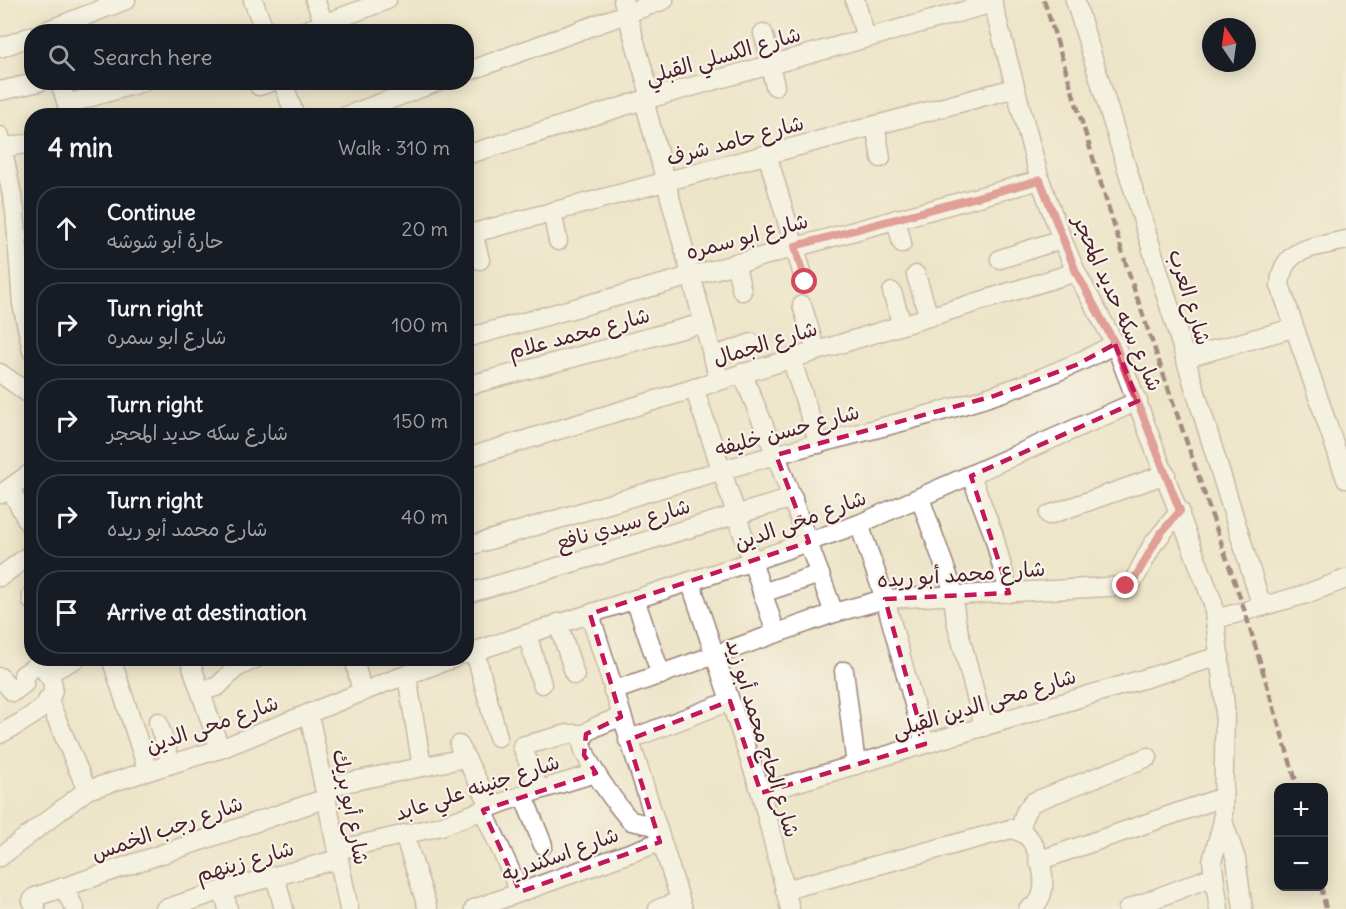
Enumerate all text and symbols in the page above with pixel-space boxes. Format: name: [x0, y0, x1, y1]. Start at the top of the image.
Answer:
north arrow: [1202, 18, 1256, 72]
street label: شارع الكسلي القبلي: [642, 20, 805, 96]
search box: [24, 24, 474, 90]
icon: search: [45, 41, 78, 74]
text: Search here: [93, 43, 212, 71]
street label: شارع حامد شرف: [663, 109, 807, 173]
text: 4 min: [48, 131, 113, 164]
text: Walk · 310 m: [338, 135, 450, 160]
text: Continue: [107, 198, 196, 226]
street label: شارع ابو سمره: [683, 207, 812, 267]
street label: شارع سكه حديد المحجر: [1064, 209, 1169, 396]
icon: ahead: [50, 212, 83, 245]
text: 20 m: [402, 216, 448, 241]
text: حارة أبو شوشه: [107, 228, 224, 253]
street label: شارع العرب: [1161, 246, 1217, 349]
route start: [791, 268, 817, 294]
text: Turn right: [107, 294, 203, 322]
street label: شارع محمد علام: [505, 301, 654, 368]
icon: right: [50, 308, 83, 341]
text: 100 m: [391, 312, 448, 337]
street label: شارع الجمال: [710, 314, 821, 374]
text: شارع ابو سمره: [107, 324, 226, 349]
text: Turn right: [107, 390, 203, 418]
street label: شارع حسن خليفه: [712, 398, 863, 464]
icon: right: [50, 404, 83, 437]
text: 150 m: [393, 408, 448, 433]
text: شارع سكه حديد المحجر: [107, 420, 288, 445]
street label: شارع محى الدين: [730, 484, 870, 558]
text: Turn right: [107, 486, 203, 514]
street label: شارع سيدي نافع: [553, 492, 694, 558]
icon: right: [50, 500, 83, 533]
text: 40 m: [401, 504, 448, 529]
text: شارع محمد أبو ريده: [107, 516, 268, 541]
street label: شارع محمد أبو ريده: [876, 555, 1046, 595]
route end: [1112, 572, 1138, 598]
icon: arrive: [50, 596, 83, 629]
text: Arrive at destination: [107, 598, 307, 626]
street label: شارع الحاج محمد أبو زيد: [718, 635, 806, 841]
street label: شارع محى الدين القبلى: [889, 662, 1080, 746]
street label: شارع محى الدين: [142, 689, 283, 761]
street label: شارع أبو بريك: [325, 747, 375, 868]
street label: شارع جنينه علي عابد: [391, 748, 565, 832]
map controls: [1274, 783, 1328, 891]
button: +: [1274, 783, 1328, 837]
street label: شارع رجب الخمس: [88, 789, 247, 868]
street label: شارع اسكندريه: [498, 820, 623, 890]
street label: شارع زينهم: [193, 834, 298, 891]
button: −: [1274, 837, 1328, 891]

